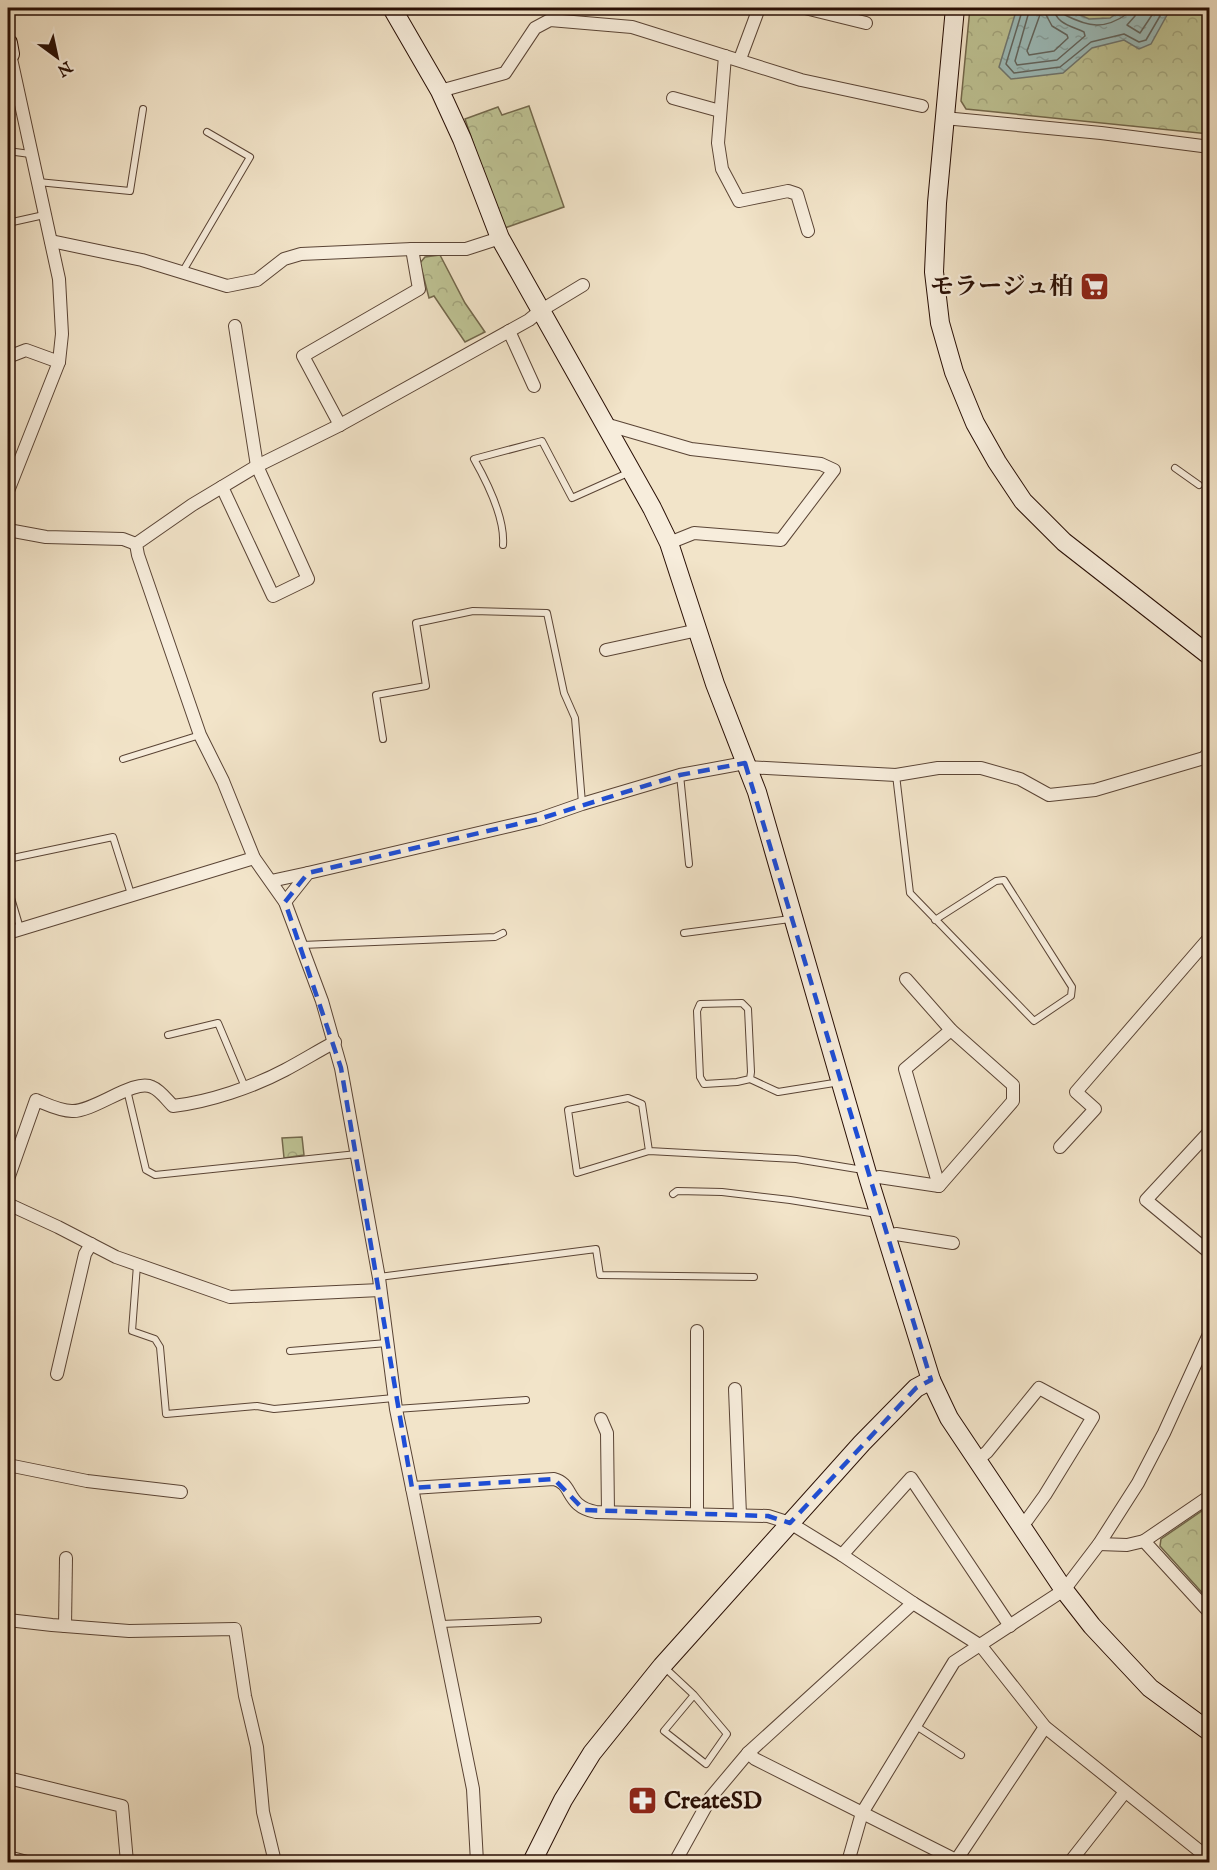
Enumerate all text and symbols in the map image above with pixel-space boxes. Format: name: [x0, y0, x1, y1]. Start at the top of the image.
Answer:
north arrow: [27, 27, 87, 87]
text: N: [53, 55, 76, 80]
supermarket icon: モラージュ柏: [1078, 271, 1110, 303]
place label: モラージュ柏: [930, 272, 1073, 303]
pharmacy icon: CreateSD: [627, 1785, 659, 1817]
place label: CreateSD: [664, 1786, 762, 1817]

